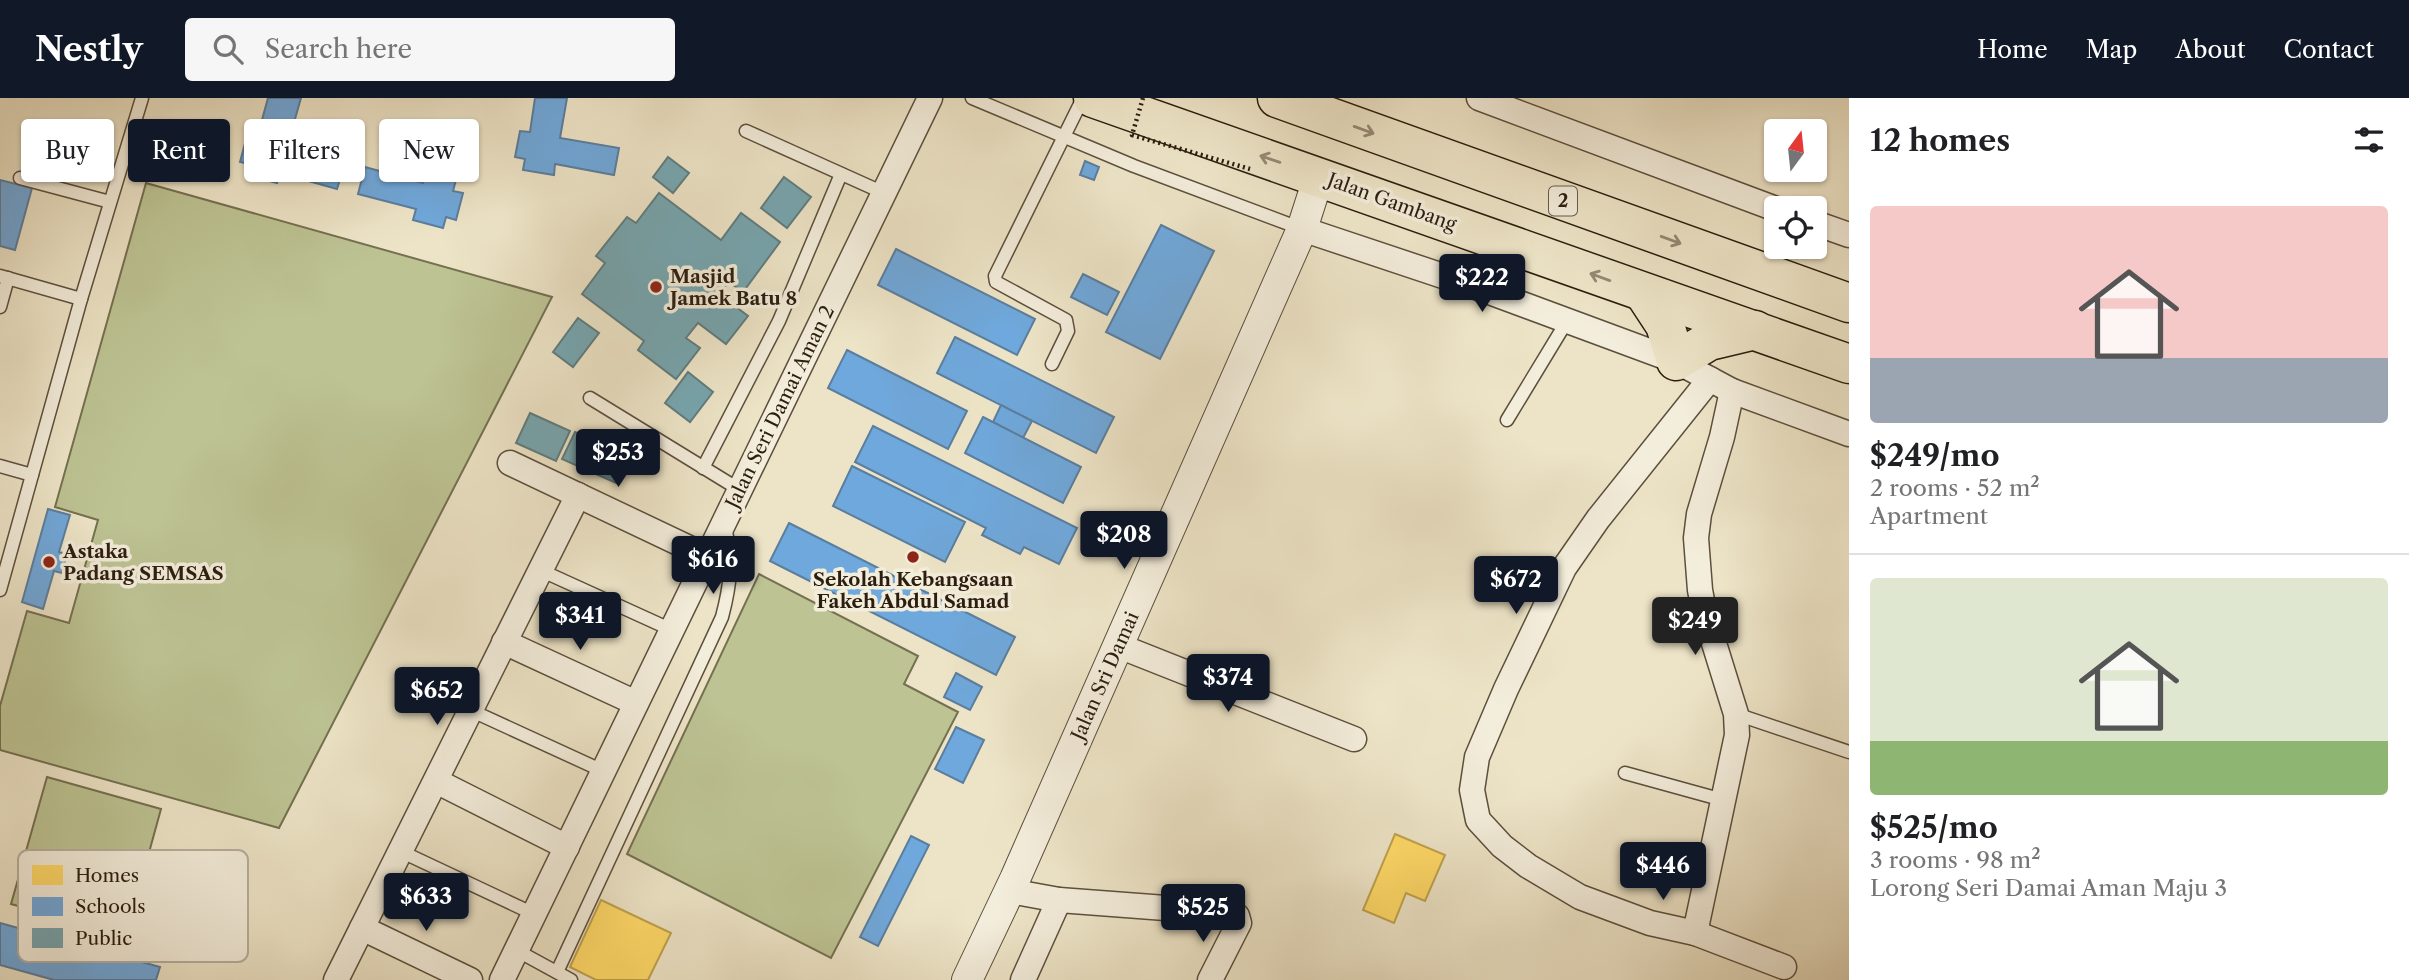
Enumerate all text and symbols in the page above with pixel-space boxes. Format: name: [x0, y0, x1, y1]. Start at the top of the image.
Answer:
search box: [185, 18, 675, 81]
text: Nestly: [35, 29, 143, 70]
icon: search: [209, 30, 247, 68]
text: Search here: [265, 33, 412, 65]
text: Home: [1977, 35, 2048, 64]
text: Map: [2086, 35, 2137, 64]
text: About: [2175, 35, 2246, 64]
text: Contact: [2284, 35, 2374, 64]
chip: Buy: [21, 119, 114, 182]
chip: Rent: [128, 119, 230, 182]
chip: Filters: [244, 119, 365, 182]
chip: New: [379, 119, 479, 182]
north arrow: [1764, 119, 1827, 182]
map controls: [1764, 119, 1827, 259]
icon: filters: [2350, 121, 2388, 159]
text: 12 homes: [1870, 122, 2010, 159]
one-way arrow: [1353, 125, 1375, 137]
one-way arrow: [1259, 152, 1281, 165]
street label: Jalan Gambang: [1322, 167, 1461, 236]
road number: 2: [1549, 186, 1577, 216]
button: locate: [1764, 196, 1827, 259]
one-way arrow: [1659, 234, 1681, 247]
icon: home: [2066, 251, 2192, 377]
pin: $222: [1441, 254, 1523, 314]
text: $222: [1455, 263, 1509, 291]
place label: Masjid Jamek Batu 8: [667, 265, 797, 310]
one-way arrow: [1589, 270, 1611, 282]
marker: Masjid Jamek Batu 8: [648, 279, 664, 295]
street label: Jalan Seri Damai Aman 2: [719, 302, 839, 515]
pin: $253: [577, 430, 659, 489]
text: $249/mo: [1870, 437, 2000, 474]
text: $253: [592, 438, 644, 466]
text: 2 rooms · 52 m²: [1870, 474, 2040, 502]
text: Apartment: [1870, 502, 1988, 530]
pin: $208: [1083, 512, 1165, 571]
text: $208: [1096, 520, 1152, 548]
pin: $616: [672, 536, 754, 596]
place label: Astaka Padang SEMSAS: [62, 540, 224, 585]
text: $616: [688, 545, 738, 573]
marker: Sekolah Kebangsaan Fakeh Abdul Samad: [905, 549, 921, 565]
marker: Astaka Padang SEMSAS: [41, 554, 57, 570]
pin: $672: [1475, 556, 1557, 616]
text: $672: [1490, 565, 1542, 593]
place label: Sekolah Kebangsaan Fakeh Abdul Samad: [813, 568, 1013, 613]
pin: $341: [539, 592, 621, 652]
pin: $249: [1654, 598, 1736, 657]
text: $341: [555, 601, 605, 629]
text: $249: [1668, 606, 1722, 634]
street label: Jalan Sri Damai: [1065, 608, 1144, 747]
icon: home: [2066, 623, 2192, 749]
pin: $374: [1187, 654, 1269, 714]
text: $374: [1203, 663, 1253, 691]
pin: $652: [396, 668, 478, 727]
text: $652: [411, 676, 463, 704]
text: $525/mo: [1870, 809, 1998, 846]
pin: $446: [1622, 842, 1704, 902]
text: 3 rooms · 98 m²: [1870, 846, 2041, 874]
legend: [18, 850, 248, 962]
text: $446: [1636, 851, 1690, 879]
text: Homes: [75, 864, 139, 887]
pin: $633: [385, 874, 467, 933]
text: Lorong Seri Damai Aman Maju 3: [1870, 874, 2227, 902]
text: $633: [400, 882, 452, 910]
pin: $525: [1162, 884, 1244, 944]
text: $525: [1177, 893, 1229, 921]
text: Schools: [75, 895, 145, 918]
text: Public: [75, 927, 132, 950]

